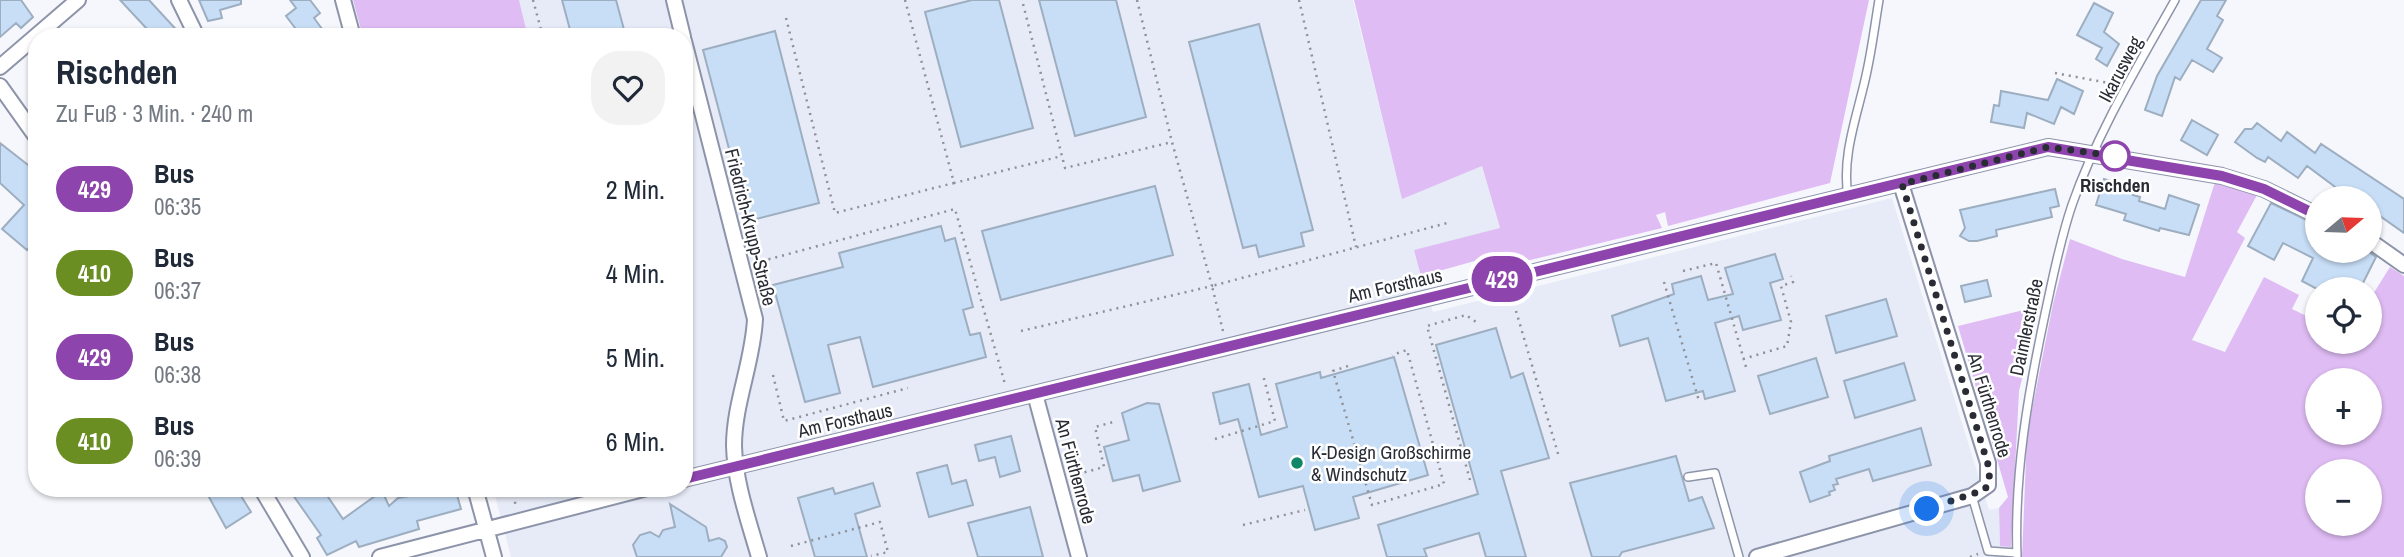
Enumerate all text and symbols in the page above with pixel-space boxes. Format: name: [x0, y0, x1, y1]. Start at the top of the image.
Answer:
street label: Ikarusweg: [2092, 31, 2148, 106]
text: Rischden: [56, 50, 178, 94]
button: heart: [591, 51, 665, 125]
text: Zu Fuß · 3 Min. · 240 m: [56, 98, 253, 129]
marker: Rischden: [2100, 141, 2130, 171]
street label: Friedrich-Krupp-Straße: [719, 146, 783, 308]
text: Bus: [154, 156, 194, 191]
text: 2 Min.: [606, 172, 665, 207]
place label: Rischden: [2080, 172, 2150, 198]
text: 429: [78, 173, 111, 205]
north arrow: [2305, 186, 2382, 262]
map controls: [2305, 186, 2382, 536]
text: 06:35: [154, 191, 201, 222]
text: Bus: [154, 240, 194, 275]
text: 4 Min.: [606, 256, 665, 291]
line badge: 429: [1462, 256, 1542, 302]
text: 410: [78, 257, 111, 289]
street label: Am Forsthaus: [1344, 261, 1445, 309]
text: 429: [1486, 263, 1518, 295]
text: 06:37: [154, 275, 201, 306]
street label: Daimlerstraße: [2003, 276, 2049, 378]
button: locate: [2305, 277, 2382, 354]
text: Bus: [154, 324, 194, 359]
text: 5 Min.: [606, 340, 665, 375]
text: 429: [78, 341, 111, 373]
street label: An Fürthenrode: [1961, 348, 2018, 461]
text: 06:38: [154, 359, 201, 390]
button: +: [2305, 368, 2382, 445]
street label: Am Forsthaus: [794, 396, 895, 444]
text: Bus: [154, 408, 194, 443]
street label: An Fürthenrode: [1049, 414, 1103, 527]
text: 6 Min.: [606, 424, 665, 459]
text: 410: [78, 425, 111, 457]
place label: K-Design Großschirme & Windschutz: [1311, 439, 1471, 487]
text: 06:39: [154, 443, 201, 474]
marker: K-Design Großschirme & Windschutz: [1289, 455, 1305, 471]
button: −: [2305, 459, 2382, 536]
your location: [1909, 491, 1944, 526]

